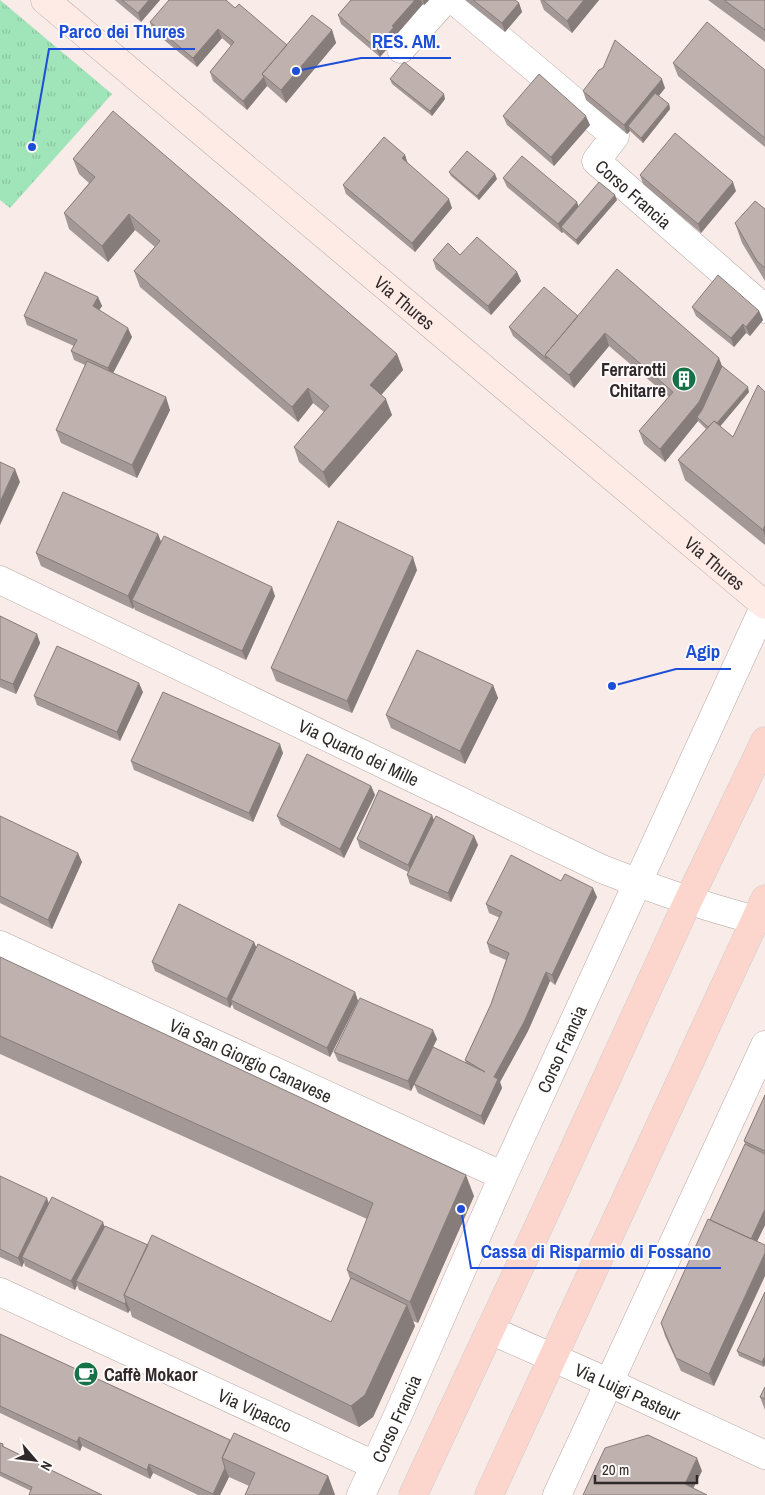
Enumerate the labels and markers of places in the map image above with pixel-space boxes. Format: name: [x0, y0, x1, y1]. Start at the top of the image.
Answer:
callout: Parco dei Thures: [49, 15, 195, 49]
callout: RES. AM.: [361, 24, 451, 58]
place label: Ferrarotti Chitarre: [601, 357, 666, 403]
building icon: Ferrarotti Chitarre: [671, 366, 697, 392]
callout: Agip: [676, 635, 731, 669]
callout: Cassa di Risparmio di Fossano: [471, 1234, 721, 1268]
cafe icon: Caffè Mokaor: [73, 1361, 99, 1387]
place label: Caffè Mokaor: [104, 1362, 198, 1387]

